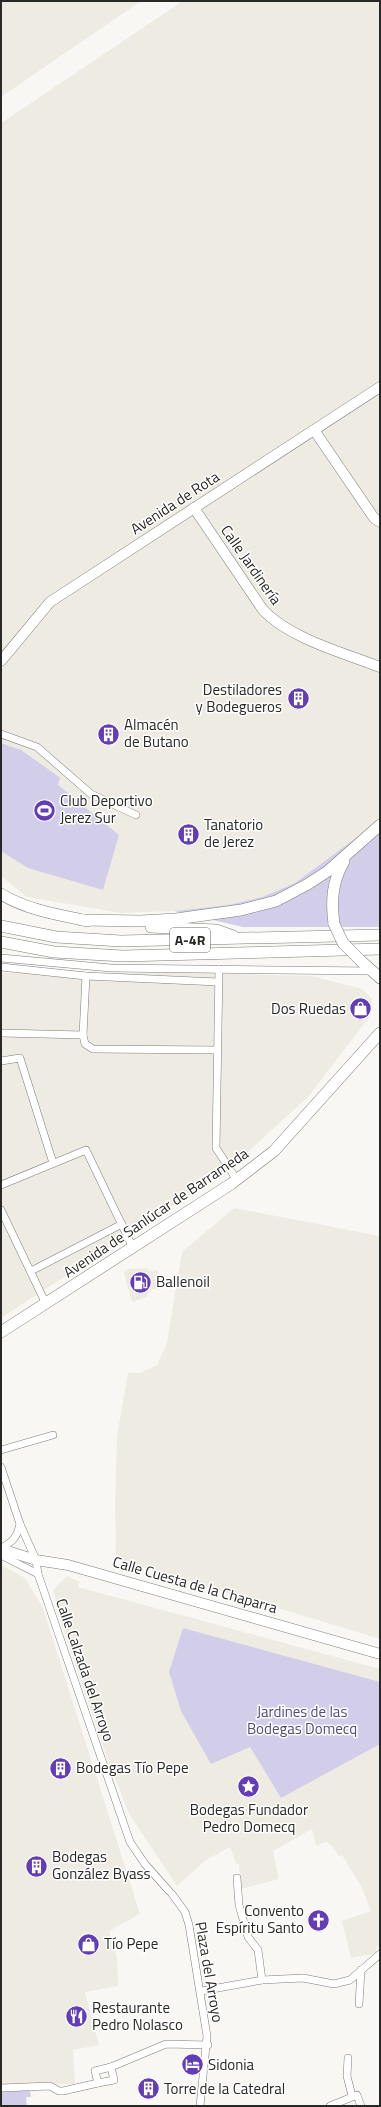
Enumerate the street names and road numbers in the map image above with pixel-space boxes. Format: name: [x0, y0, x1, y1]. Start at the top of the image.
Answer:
street label: Avenida de Rota: [126, 465, 224, 540]
street label: Calle Jardinería: [215, 520, 288, 610]
road number: A-4R: [170, 928, 210, 952]
street label: Avenida de Sanlúcar de Barrameda: [59, 1142, 253, 1283]
street label: Calle Cuesta de la Chaparra: [110, 1550, 281, 1619]
street label: Calle Calzada del Arroyo: [50, 1595, 121, 1745]
street label: Plaza del Arroyo: [189, 1920, 230, 2024]

